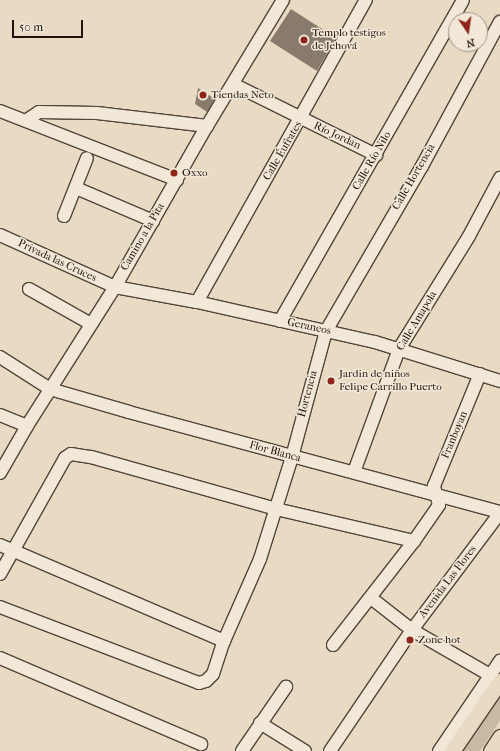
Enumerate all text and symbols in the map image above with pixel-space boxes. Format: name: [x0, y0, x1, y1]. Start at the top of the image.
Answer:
scale bar: [14, 12, 85, 38]
north arrow: [448, 12, 488, 52]
text: 50 m: [19, 20, 43, 34]
place label: Templo testigos de Jehová: [312, 27, 386, 53]
marker: Templo testigos de Jehová: [299, 35, 309, 45]
text: N: [465, 36, 476, 50]
place label: Tiendas Neto: [211, 88, 274, 102]
marker: Tiendas Neto: [198, 90, 208, 100]
street label: Calle Éufrates: [261, 119, 305, 183]
street label: Río Jordan: [311, 119, 363, 153]
street label: Calle Río Nilo: [350, 129, 394, 193]
street label: Calle Hortencia: [390, 142, 438, 212]
place label: Oxxo: [182, 166, 208, 180]
marker: Oxxo: [169, 168, 179, 178]
street label: Camino a la Pita: [118, 201, 168, 273]
street label: Privada las Cruces: [15, 237, 99, 285]
street label: Calle Amapola: [394, 289, 440, 353]
street label: Geraneos: [286, 316, 332, 338]
place label: Jardin de niños Felipe Carrillo Puerto: [339, 368, 442, 394]
street label: Hortencia: [295, 369, 321, 419]
marker: Jardin de niños Felipe Carrillo Puerto: [326, 376, 336, 386]
street label: Franboyan: [439, 409, 471, 461]
street label: Flor Blanca: [248, 439, 302, 465]
street label: Avenida Las Flores: [416, 543, 480, 621]
place label: Zone hot: [418, 633, 461, 647]
marker: Zone hot: [405, 635, 415, 645]

